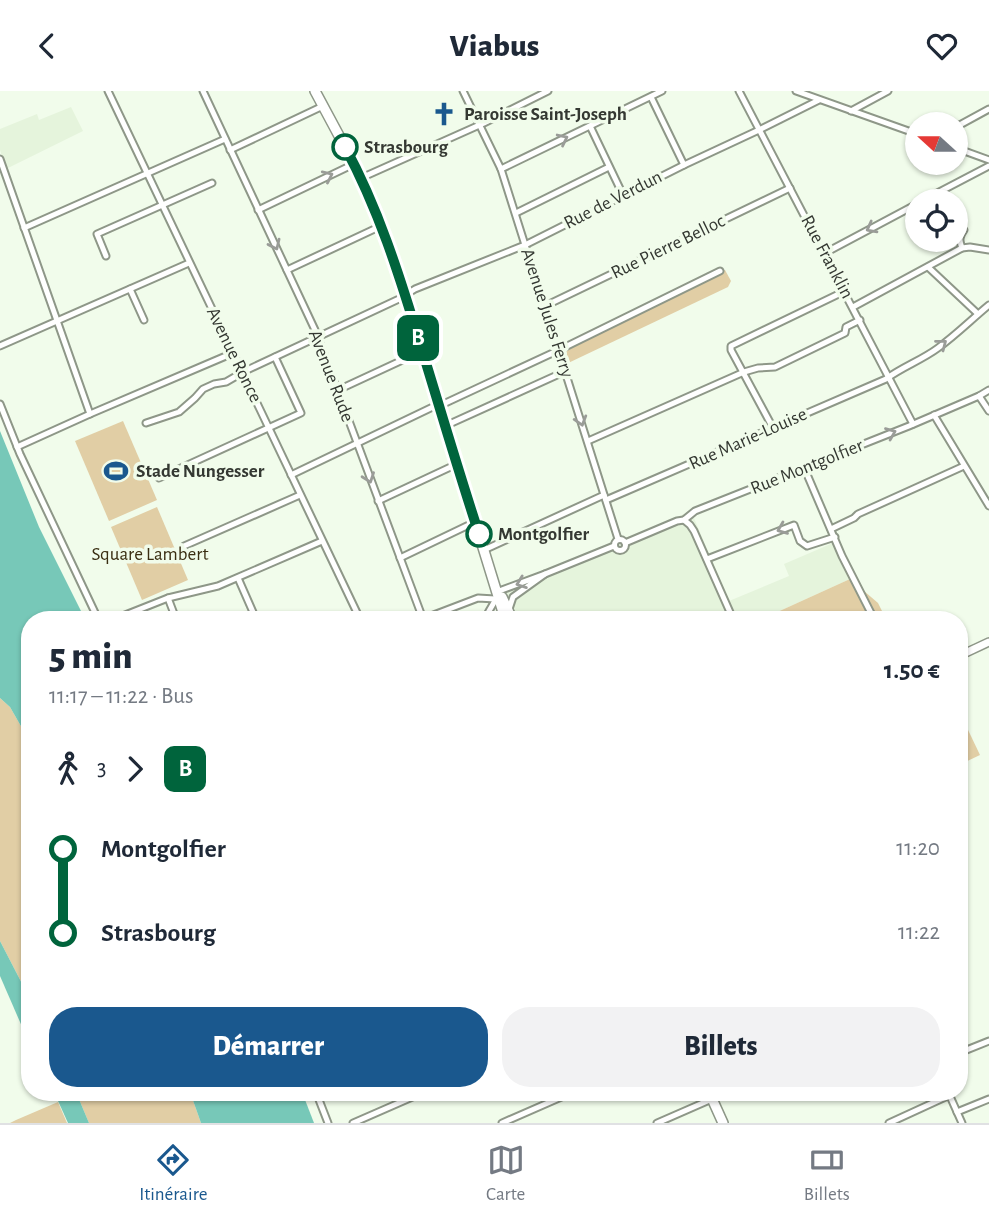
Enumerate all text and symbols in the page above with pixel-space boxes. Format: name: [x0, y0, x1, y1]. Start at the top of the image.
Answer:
icon: back: [28, 27, 66, 65]
icon: heart: [923, 27, 961, 65]
text: Viabus: [450, 30, 539, 62]
church icon: Paroisse Saint-Joseph: [430, 100, 458, 128]
place label: Paroisse Saint-Joseph: [464, 105, 627, 124]
north arrow: [905, 112, 968, 175]
map controls: [905, 112, 968, 252]
one-way arrow: [556, 133, 568, 147]
marker: Strasbourg: [332, 134, 358, 160]
place label: Strasbourg: [364, 138, 448, 157]
street label: Rue de Verdun: [561, 167, 665, 233]
one-way arrow: [321, 171, 333, 185]
button: locate: [905, 189, 968, 252]
street label: Rue Pierre Belloc: [608, 211, 728, 283]
street label: Rue Franklin: [797, 212, 857, 302]
one-way arrow: [866, 220, 878, 234]
one-way arrow: [266, 238, 280, 250]
street label: Avenue Jules Ferry: [517, 246, 577, 380]
street label: Avenue Ronce: [203, 304, 265, 406]
line badge: B: [395, 315, 441, 361]
text: B: [411, 326, 425, 350]
street label: Avenue Rude: [305, 327, 357, 425]
one-way arrow: [934, 340, 946, 353]
street label: Rue Marie-Louise: [686, 405, 810, 473]
one-way arrow: [573, 415, 588, 427]
one-way arrow: [885, 427, 897, 441]
street label: Rue Montgolfier: [748, 436, 866, 498]
sports icon: Stade Nungesser: [102, 457, 130, 485]
place label: Stade Nungesser: [136, 462, 265, 481]
one-way arrow: [361, 471, 375, 483]
marker: Montgolfier: [466, 521, 492, 547]
one-way arrow: [777, 521, 789, 535]
place label: Montgolfier: [498, 525, 590, 544]
park label: Square Lambert: [92, 545, 208, 564]
one-way arrow: [515, 574, 527, 588]
text: 5 min: [49, 638, 133, 676]
text: 1.50 €: [884, 657, 940, 683]
text: 11:17 – 11:22 · Bus: [49, 685, 194, 708]
icon: walk: [49, 750, 87, 788]
icon: forward: [116, 750, 154, 788]
text: 3: [97, 757, 106, 780]
text: B: [178, 757, 192, 781]
text: Montgolfier: [101, 836, 226, 862]
text: 11:20: [896, 837, 940, 860]
text: Strasbourg: [101, 920, 216, 946]
text: 11:22: [898, 921, 940, 944]
button: Démarrer: [49, 1007, 488, 1087]
button: Billets: [502, 1007, 940, 1087]
tab: Itinéraire: [139, 1141, 208, 1206]
tab: Carte: [486, 1141, 525, 1206]
tab: Billets: [804, 1141, 850, 1206]

